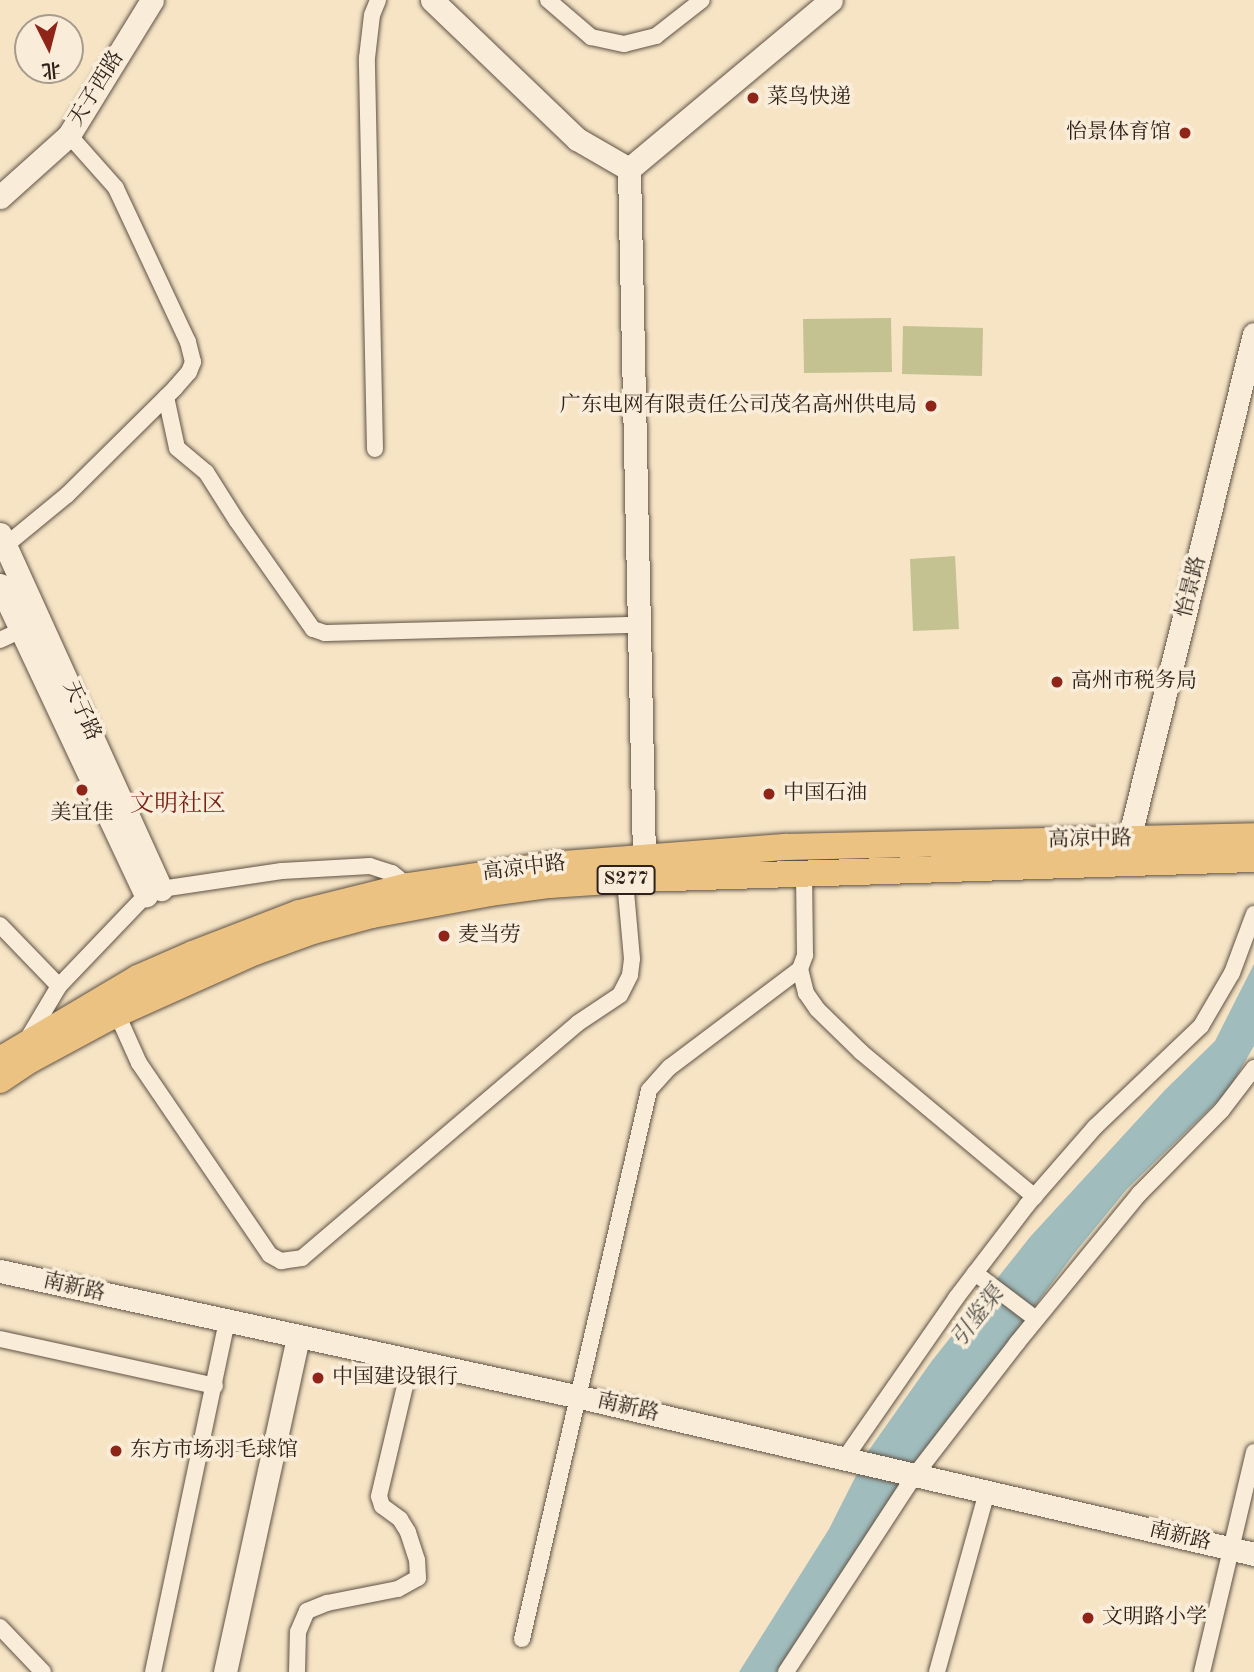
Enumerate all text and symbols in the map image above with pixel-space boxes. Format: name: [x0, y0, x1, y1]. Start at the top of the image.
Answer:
north arrow: [14, 14, 84, 84]
street label: 天子西路: [64, 47, 130, 131]
text: 北: [41, 58, 61, 79]
place label: 菜鸟快递: [767, 85, 851, 111]
marker: 菜鸟快递: [745, 90, 761, 106]
place label: 怡景体育馆: [1066, 120, 1171, 146]
marker: 怡景体育馆: [1177, 125, 1193, 141]
place label: 广东电网有限责任公司茂名高州供电局: [560, 393, 917, 419]
marker: 广东电网有限责任公司茂名高州供电局: [923, 398, 939, 414]
street label: 怡景路: [1172, 553, 1212, 621]
place label: 高州市税务局: [1071, 669, 1197, 695]
marker: 高州市税务局: [1049, 674, 1065, 690]
street label: 天子路: [57, 677, 105, 745]
place label: 中国石油: [783, 781, 867, 807]
marker: 美宜佳: [74, 782, 90, 798]
marker: 中国石油: [761, 786, 777, 802]
district label: 文明社区: [130, 792, 226, 820]
place label: 美宜佳: [51, 801, 113, 827]
street label: 高凉中路: [1048, 827, 1132, 853]
street label: 高凉中路: [481, 851, 567, 887]
road number: S277: [596, 864, 656, 895]
place label: 麦当劳: [458, 923, 521, 949]
marker: 麦当劳: [436, 928, 452, 944]
street label: 南新路: [40, 1269, 108, 1307]
water label: 引鉴渠: [946, 1281, 1010, 1353]
place label: 中国建设银行: [332, 1365, 458, 1391]
marker: 中国建设银行: [310, 1370, 326, 1386]
street label: 南新路: [594, 1389, 662, 1427]
place label: 东方市场羽毛球馆: [130, 1438, 298, 1464]
marker: 东方市场羽毛球馆: [108, 1443, 124, 1459]
street label: 南新路: [1146, 1518, 1214, 1556]
place label: 文明路小学: [1102, 1605, 1207, 1631]
marker: 文明路小学: [1080, 1610, 1096, 1626]

